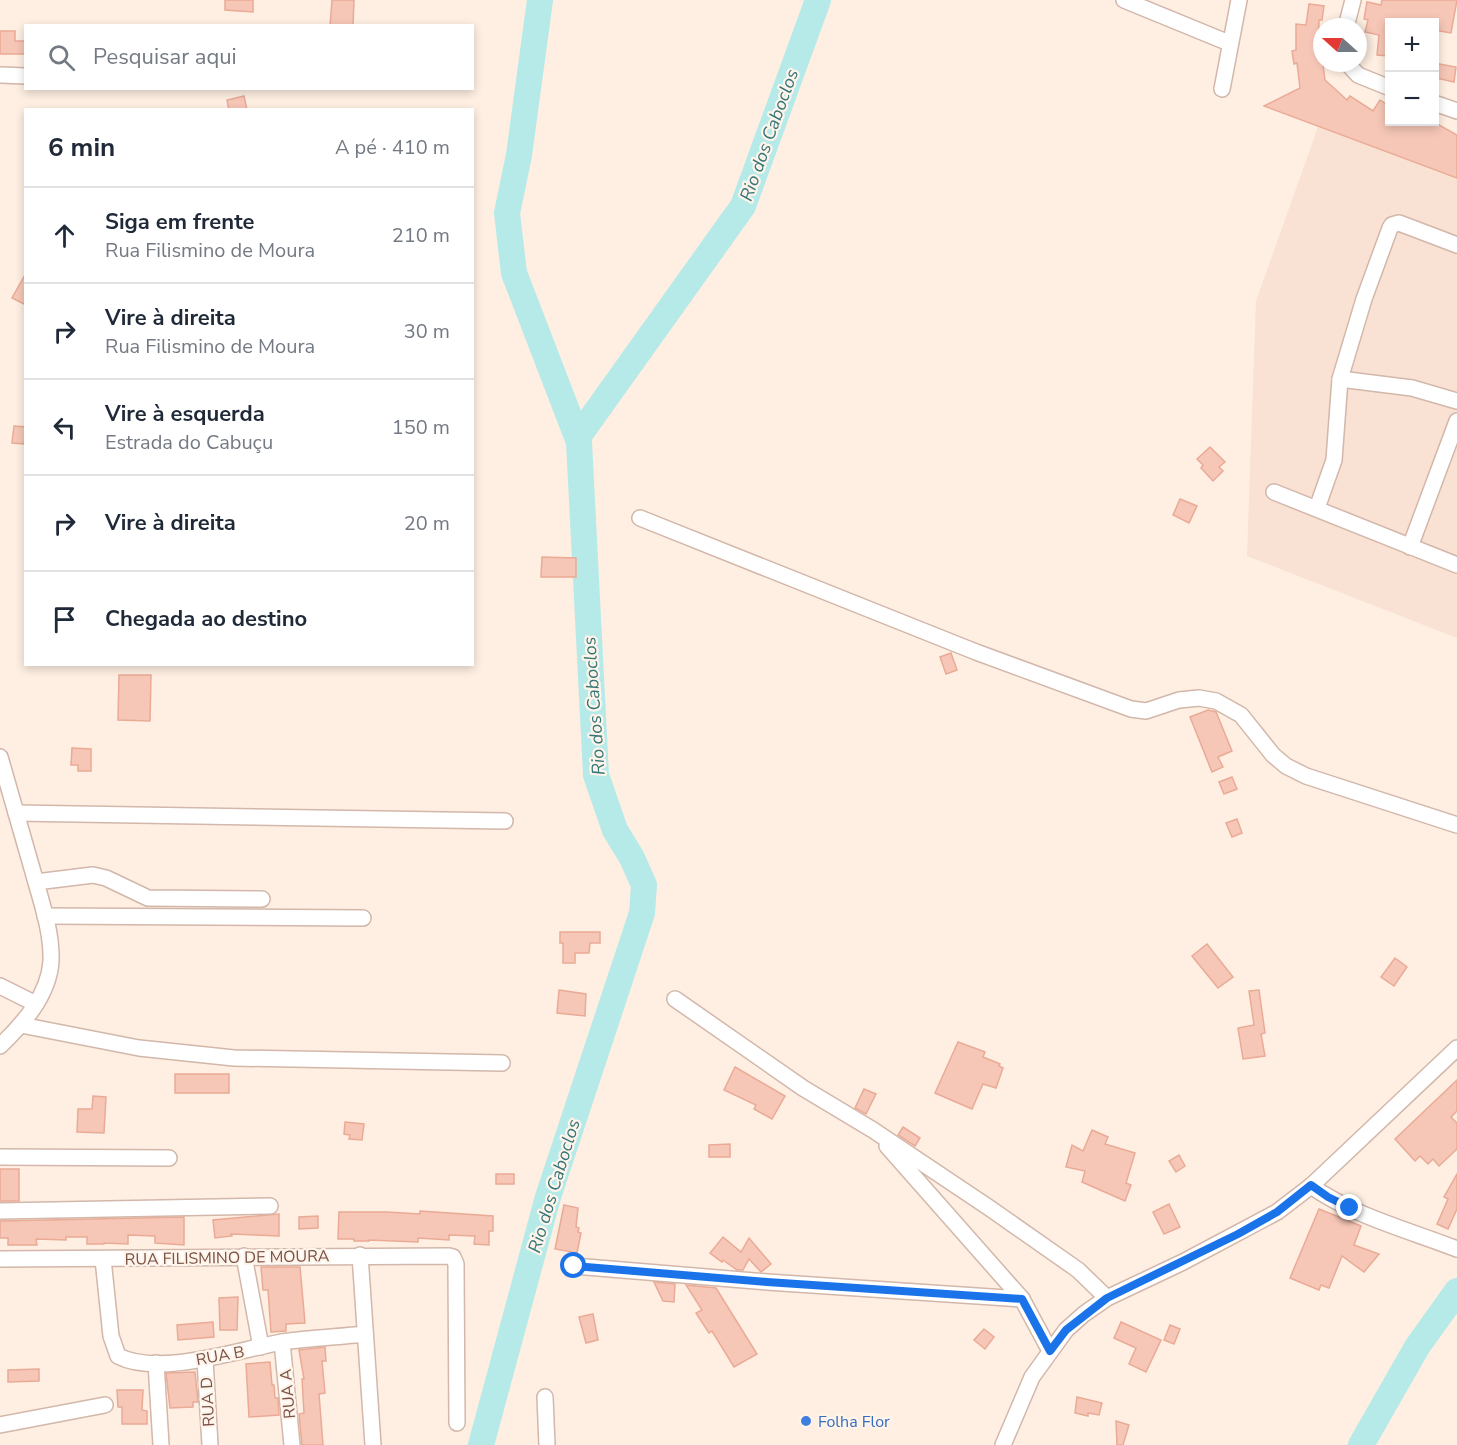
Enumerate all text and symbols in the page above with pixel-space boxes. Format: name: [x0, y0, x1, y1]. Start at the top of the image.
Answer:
north arrow: [1313, 18, 1367, 72]
map controls: [1385, 18, 1439, 126]
button: +: [1385, 18, 1439, 72]
search box: [24, 24, 474, 90]
icon: search: [45, 41, 78, 74]
text: Pesquisar aqui: [93, 42, 237, 72]
water label: Rio dos Caboclos: [734, 66, 804, 204]
button: −: [1385, 72, 1439, 126]
text: 6 min: [48, 130, 115, 165]
text: A pé · 410 m: [335, 134, 450, 161]
text: Siga em frente: [105, 207, 254, 237]
icon: ahead: [48, 219, 81, 252]
text: 210 m: [392, 222, 450, 249]
text: Rua Filismino de Moura: [105, 237, 315, 264]
text: Vire à direita: [105, 303, 236, 333]
icon: right: [48, 315, 81, 348]
text: 30 m: [404, 318, 450, 345]
text: Rua Filismino de Moura: [105, 333, 315, 360]
text: Vire à esquerda: [105, 399, 265, 429]
icon: left: [48, 411, 81, 444]
text: 150 m: [392, 414, 450, 441]
text: Estrada do Cabuçu: [105, 429, 273, 456]
icon: right: [48, 507, 81, 540]
text: Vire à direita: [105, 508, 236, 538]
text: 20 m: [404, 510, 450, 537]
icon: arrive: [48, 603, 81, 636]
text: Chegada ao destino: [105, 604, 307, 634]
water label: Rio dos Caboclos: [577, 636, 611, 776]
water label: Rio dos Caboclos: [522, 1116, 586, 1256]
route end: [1336, 1194, 1362, 1220]
street label: RUA FILISMINO DE MOURA: [125, 1245, 330, 1271]
route start: [560, 1252, 586, 1278]
street label: RUA B: [194, 1341, 246, 1371]
street label: RUA A: [275, 1368, 301, 1420]
street label: RUA D: [196, 1376, 220, 1427]
place label: Folha Flor: [818, 1411, 890, 1433]
marker: Folha Flor: [799, 1414, 813, 1428]

